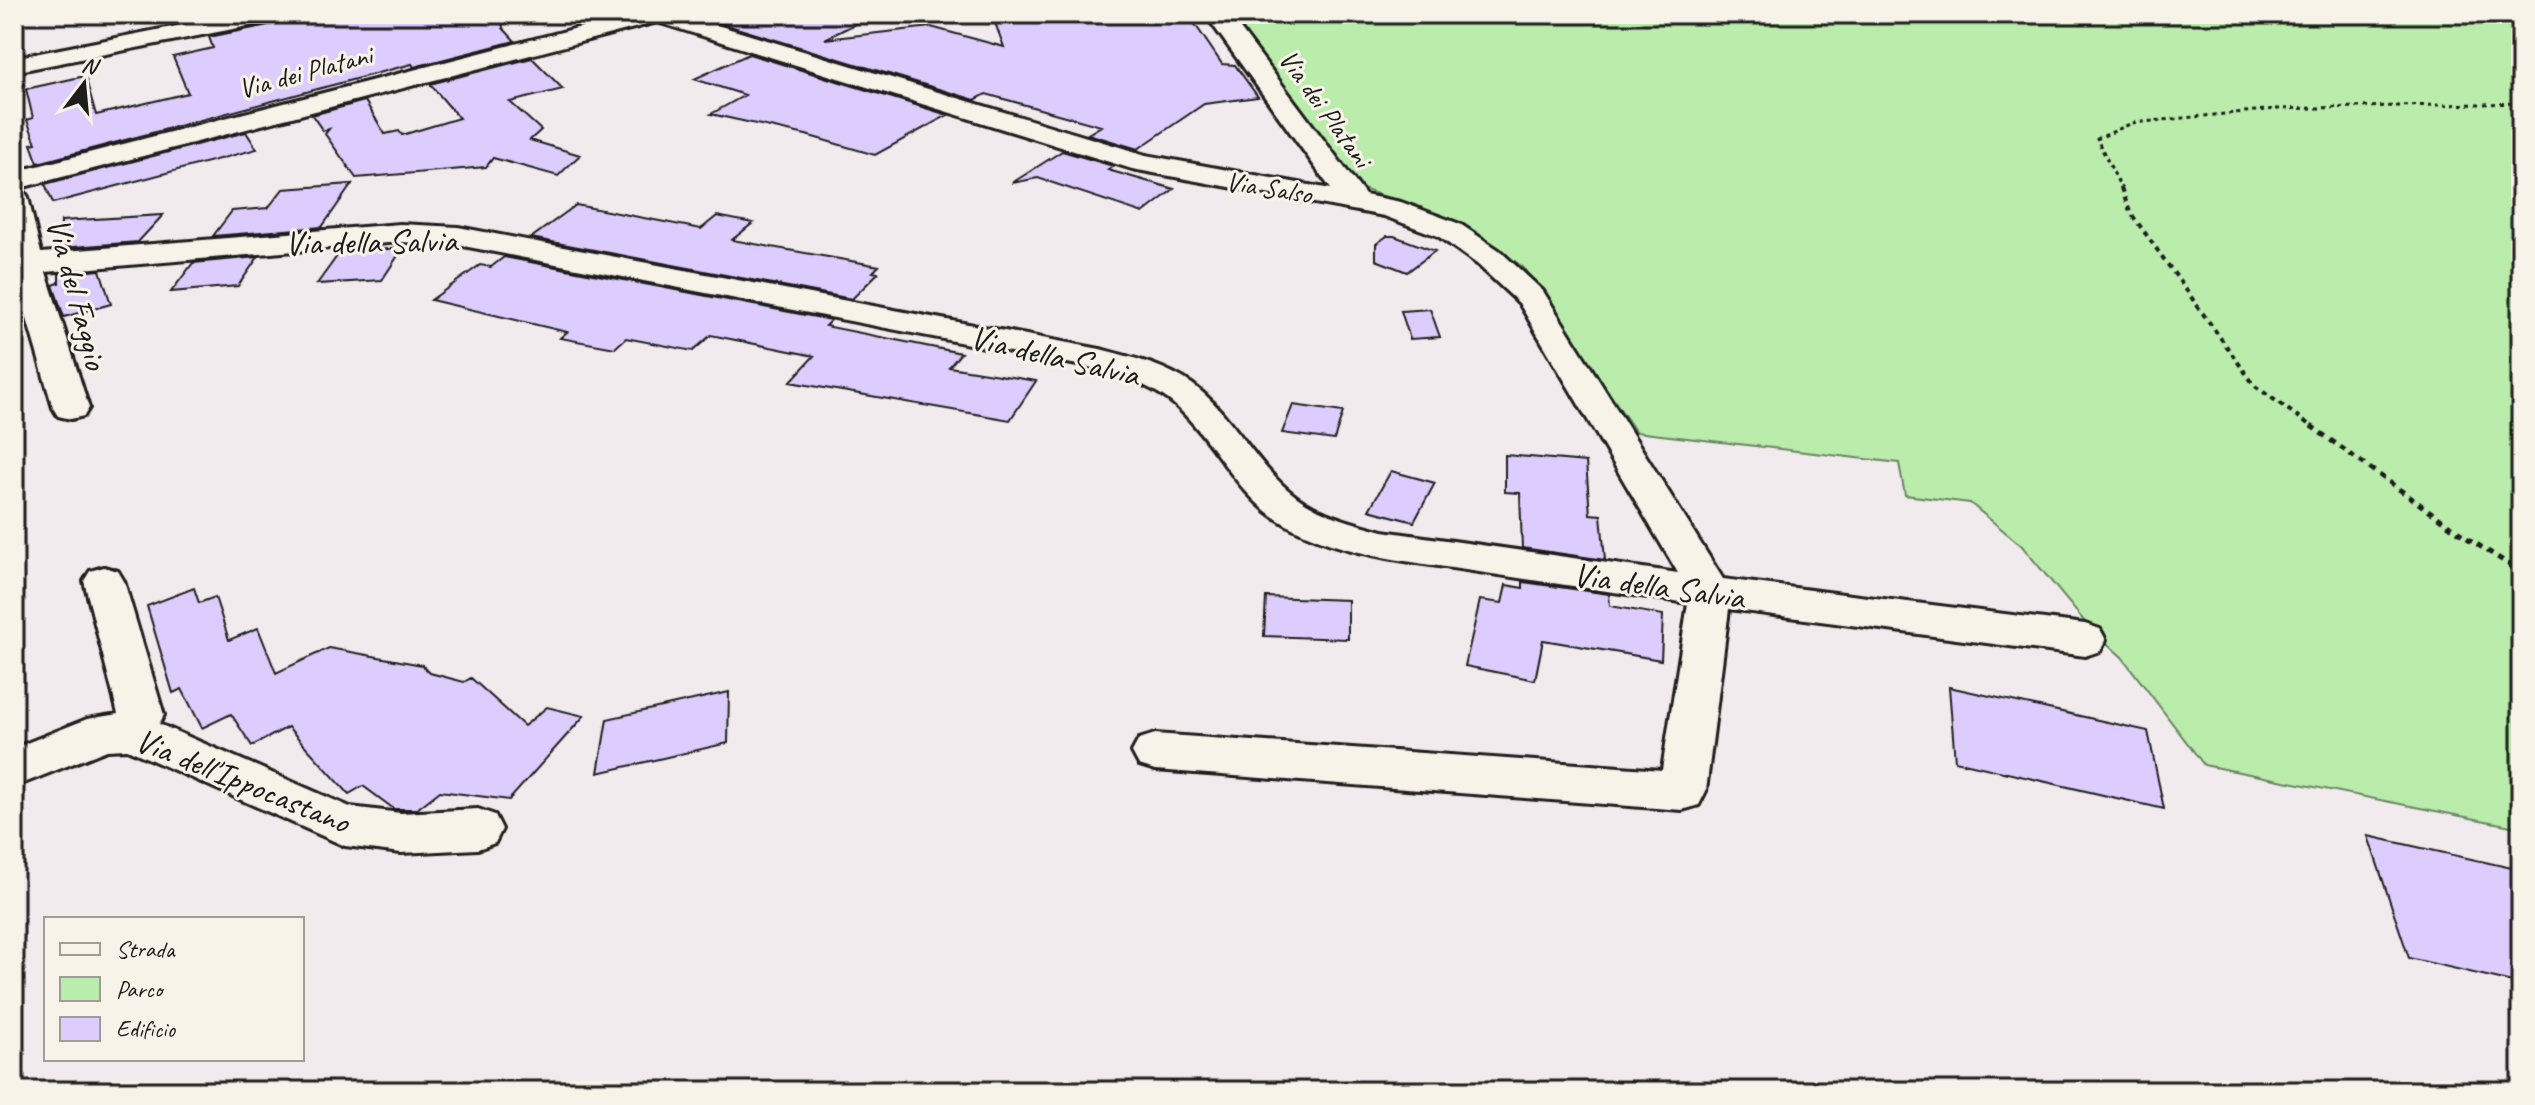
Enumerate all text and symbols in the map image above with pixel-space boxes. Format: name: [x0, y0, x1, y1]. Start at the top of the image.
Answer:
street label: Via dei Platani: [235, 36, 379, 106]
street label: Via dei Platani: [1271, 43, 1382, 177]
north arrow: [44, 44, 124, 124]
text: N: [79, 50, 103, 82]
street label: Via Salso: [1224, 163, 1316, 212]
street label: Via del Faggio: [37, 213, 119, 375]
street label: Via della Salvia: [285, 218, 460, 264]
street label: Via della Salvia: [966, 315, 1146, 396]
street label: Via della Salvia: [1571, 552, 1749, 619]
street label: Via dell'Ippocastano: [130, 718, 358, 844]
legend: [44, 917, 304, 1061]
text: Strada: [116, 934, 176, 964]
text: Parco: [116, 974, 165, 1004]
text: Edificio: [116, 1014, 177, 1044]

